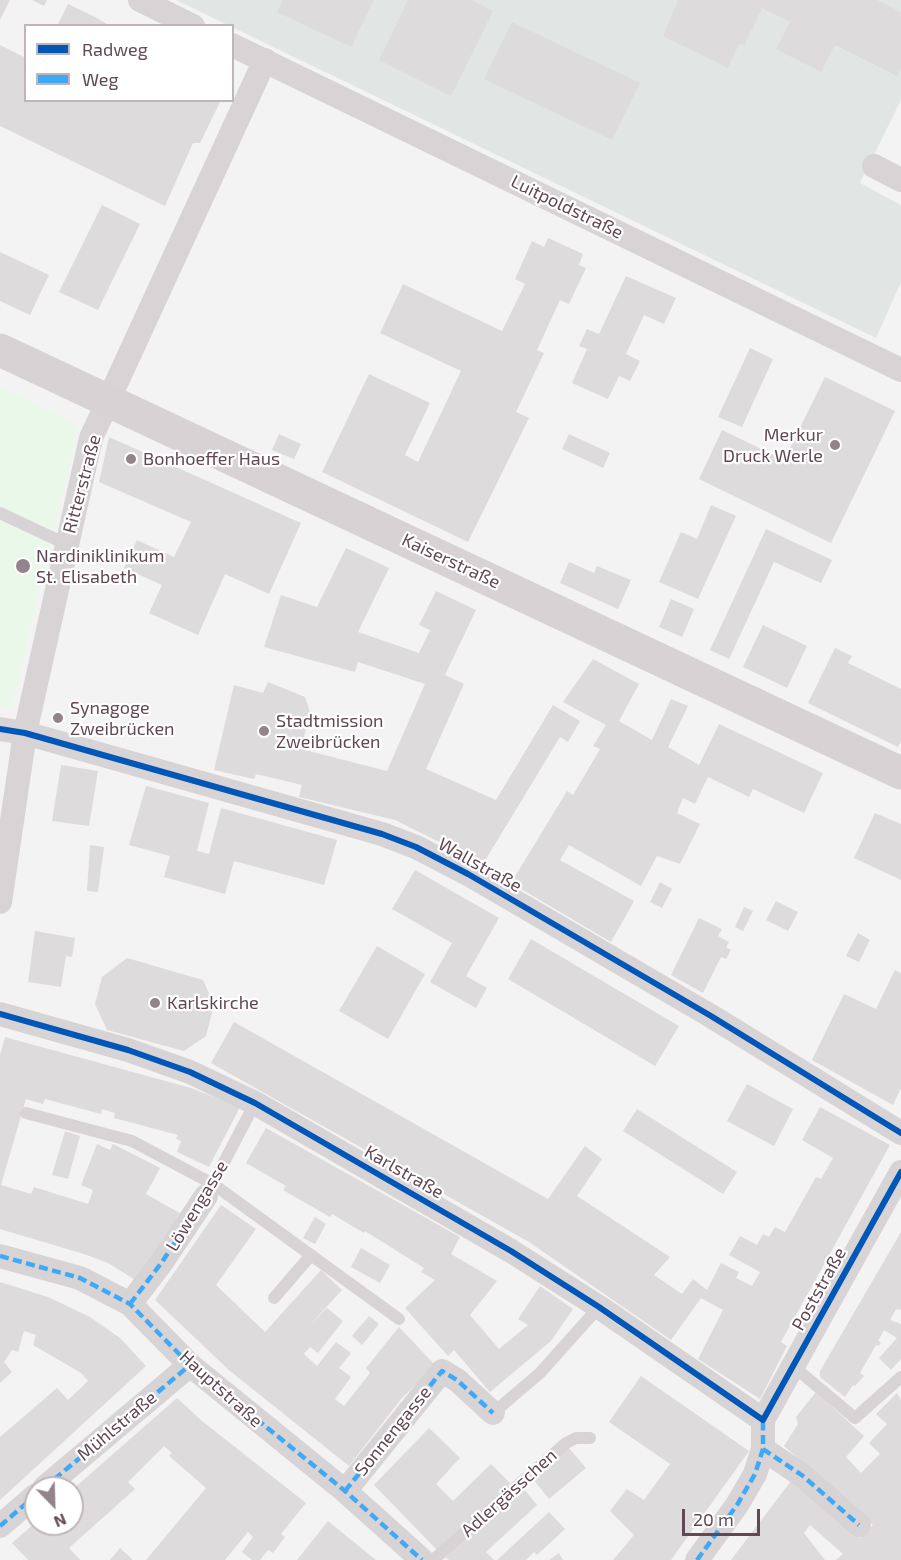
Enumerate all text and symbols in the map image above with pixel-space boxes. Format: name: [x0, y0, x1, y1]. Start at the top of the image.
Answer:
legend: [24, 24, 234, 102]
text: Radweg: [82, 38, 148, 60]
text: Weg: [82, 68, 118, 90]
street label: Luitpoldstraße: [507, 171, 627, 243]
place label: Merkur Druck Werle: [723, 424, 823, 466]
street label: Ritterstraße: [58, 432, 106, 536]
marker: Merkur Druck Werle: [828, 438, 842, 452]
place label: Bonhoeffer Haus: [143, 448, 280, 470]
marker: Bonhoeffer Haus: [124, 452, 138, 466]
street label: Kaiserstraße: [398, 529, 504, 593]
place label: Nardiniklinikum St. Elisabeth: [36, 545, 164, 588]
marker: Nardiniklinikum St. Elisabeth: [14, 557, 32, 575]
place label: Synagoge Zweibrücken: [70, 697, 175, 740]
place label: Stadtmission Zweibrücken: [276, 710, 384, 752]
marker: Synagoge Zweibrücken: [51, 711, 65, 725]
marker: Stadtmission Zweibrücken: [257, 724, 271, 738]
street label: Wallstraße: [434, 833, 526, 897]
place label: Karlskirche: [167, 992, 259, 1014]
marker: Karlskirche: [148, 996, 162, 1010]
street label: Karlstraße: [360, 1141, 448, 1203]
street label: Löwengasse: [161, 1157, 233, 1255]
street label: Poststraße: [787, 1244, 851, 1334]
street label: Hauptstraße: [175, 1346, 267, 1432]
street label: Sonnengasse: [350, 1382, 436, 1480]
street label: Mühlstraße: [73, 1387, 161, 1465]
street label: Adlergässchen: [457, 1444, 561, 1542]
north arrow: [24, 1476, 84, 1536]
scale bar: [685, 1497, 763, 1535]
text: 20 m: [693, 1508, 734, 1530]
text: N: [51, 1510, 69, 1532]

